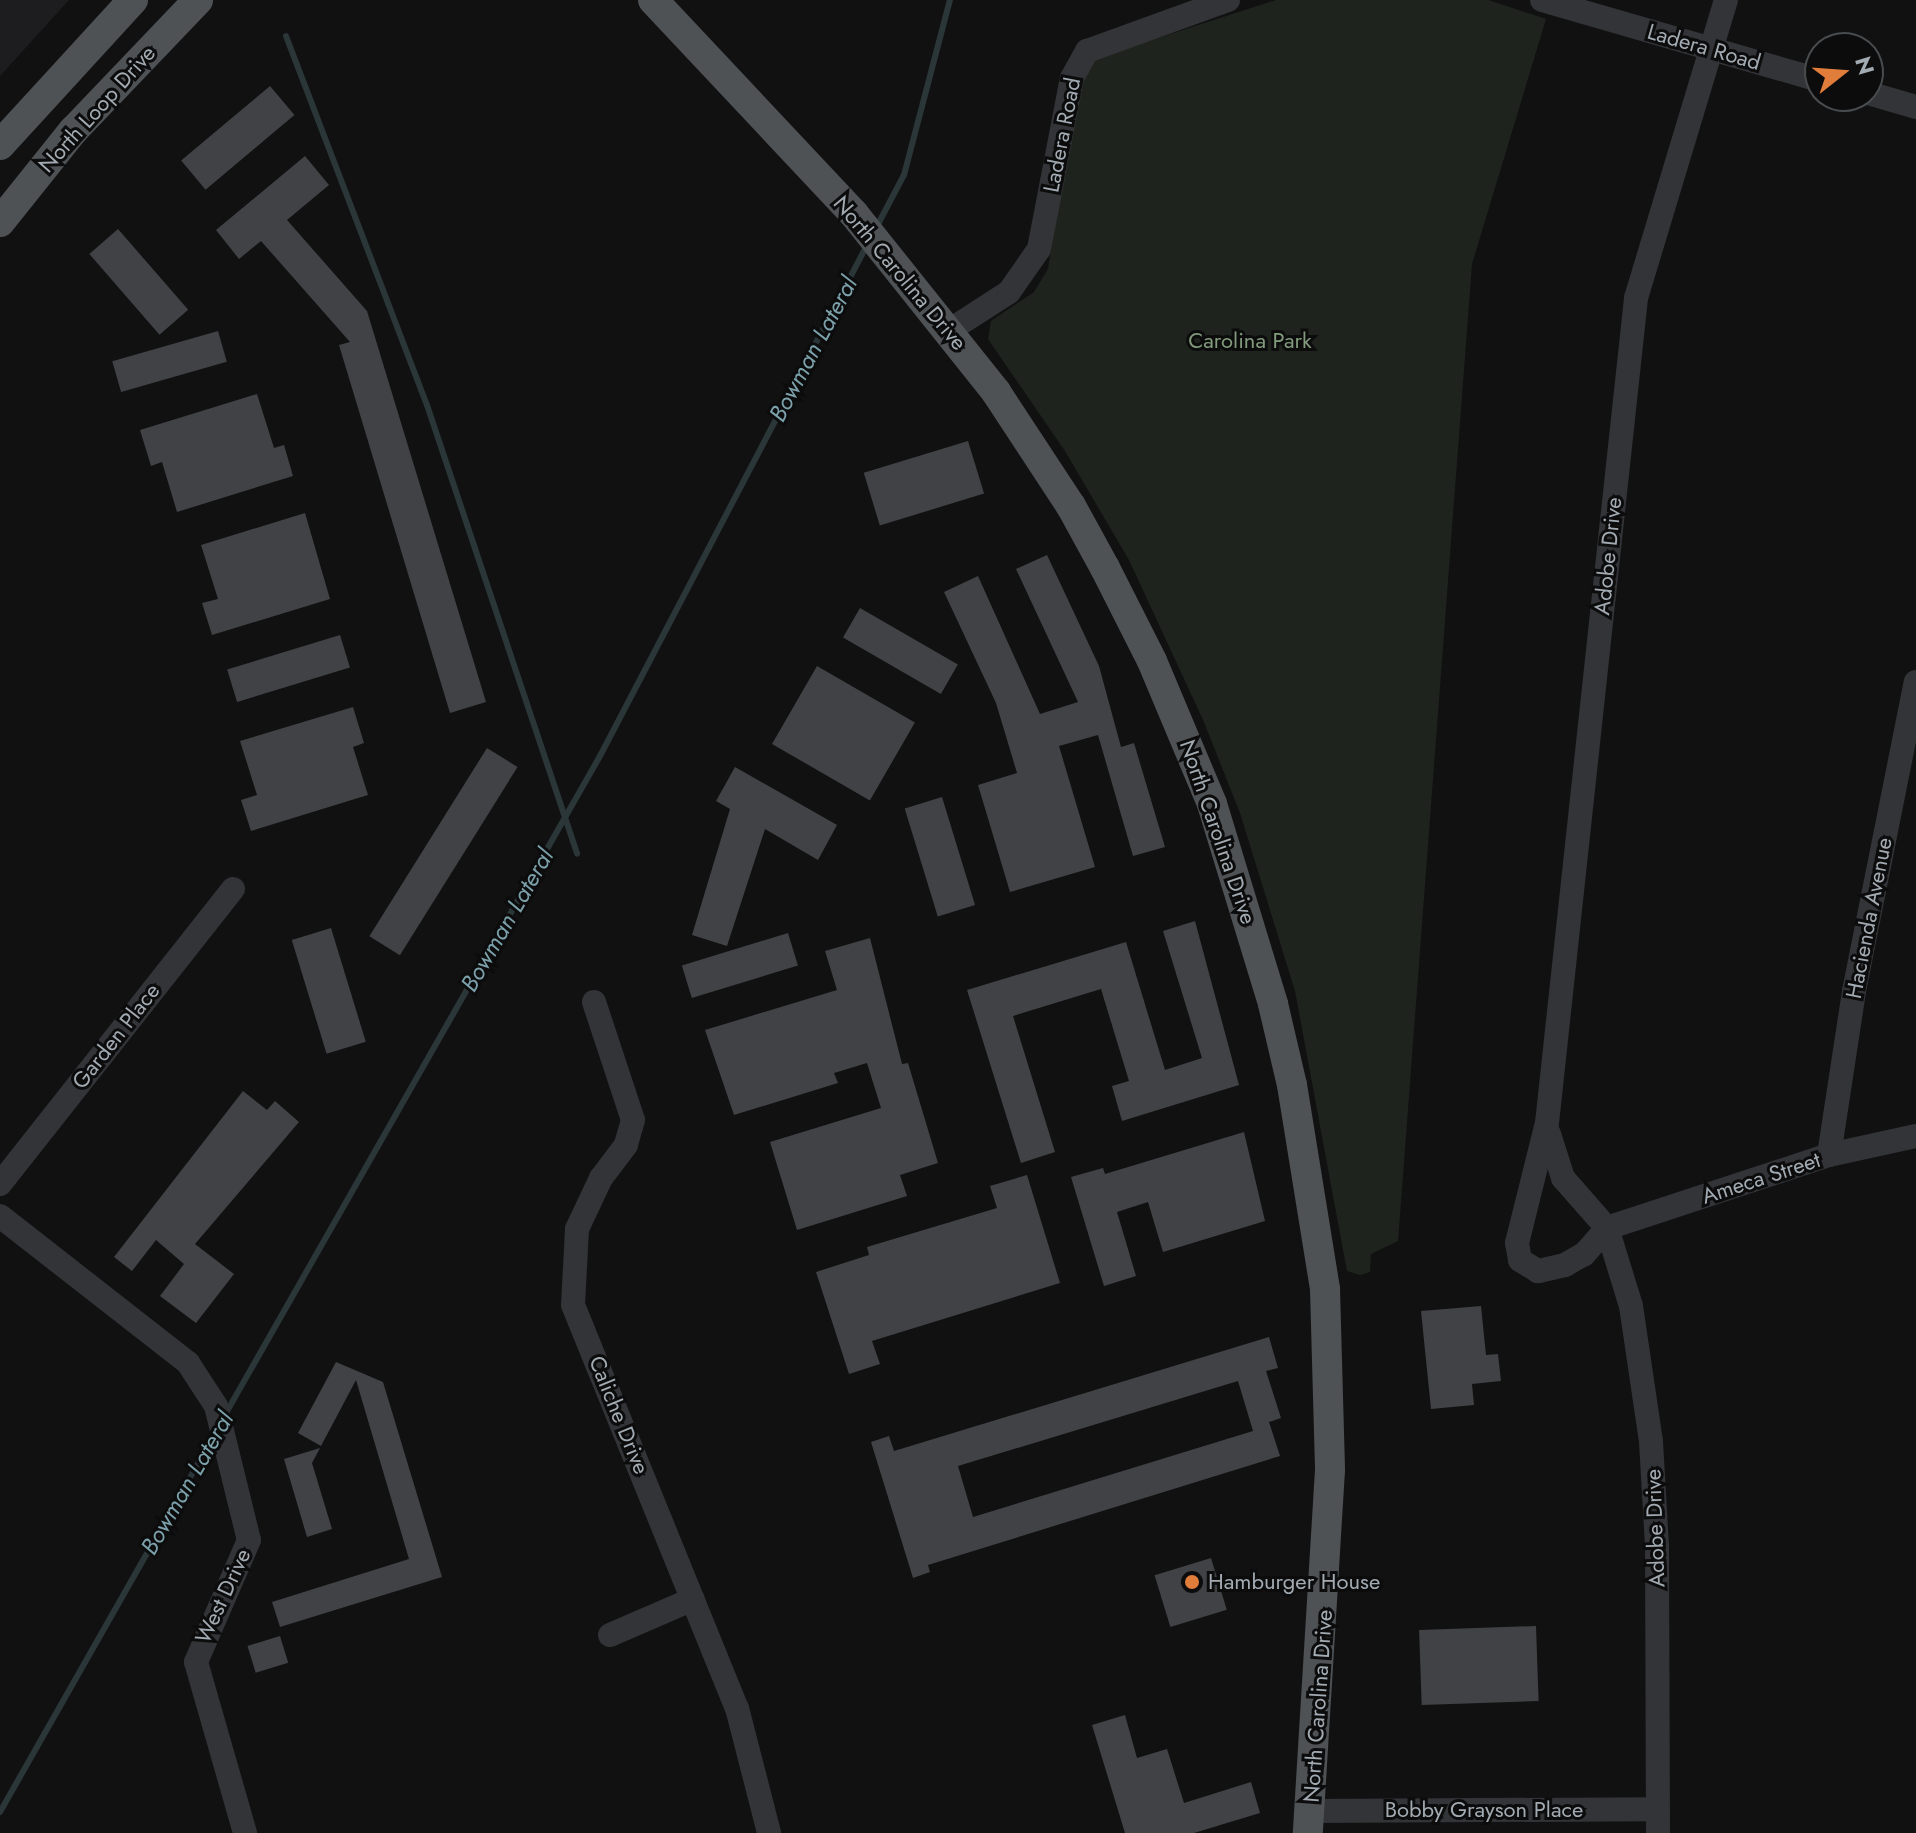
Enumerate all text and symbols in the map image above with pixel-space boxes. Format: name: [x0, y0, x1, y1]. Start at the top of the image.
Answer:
street label: Ladera Road: [1644, 18, 1764, 76]
north arrow: [1804, 32, 1884, 112]
street label: North Loop Drive: [33, 40, 161, 178]
text: N: [1847, 53, 1883, 79]
street label: Ladera Road: [1038, 75, 1086, 195]
street label: North Carolina Drive: [828, 190, 972, 356]
water label: Bowman Lateral: [763, 272, 863, 426]
park label: Carolina Park: [1188, 328, 1312, 354]
street label: Adobe Drive: [1589, 496, 1627, 616]
street label: North Carolina Drive: [1174, 736, 1262, 928]
street label: Hacienda Avenue: [1840, 835, 1898, 1001]
water label: Bowman Lateral: [455, 843, 559, 997]
street label: Garden Place: [67, 978, 165, 1094]
street label: Ameca Street: [1698, 1146, 1824, 1210]
street label: Caliche Drive: [583, 1352, 655, 1478]
water label: Bowman Lateral: [135, 1406, 239, 1560]
street label: Adobe Drive: [1640, 1468, 1670, 1588]
street label: West Drive: [190, 1545, 256, 1647]
place label: Hamburger House: [1208, 1569, 1380, 1595]
marker: Hamburger House: [1183, 1573, 1201, 1591]
street label: North Carolina Drive: [1298, 1609, 1338, 1803]
street label: Bobby Grayson Place: [1385, 1797, 1583, 1823]

